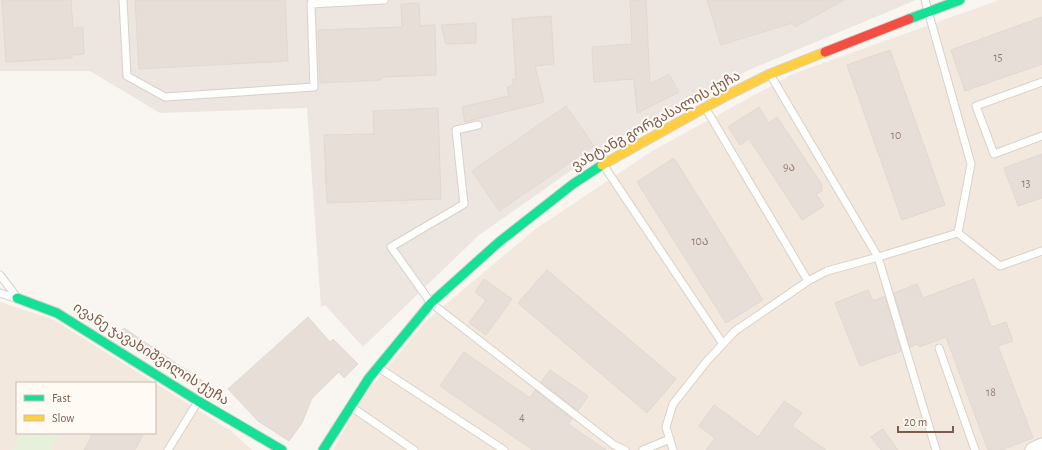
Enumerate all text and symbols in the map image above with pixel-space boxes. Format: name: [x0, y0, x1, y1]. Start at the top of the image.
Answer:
house number: 15: [993, 51, 1003, 63]
street label: ვახტანგ გორგასალის ქუჩა: [569, 68, 743, 174]
house number: 10: [891, 129, 901, 141]
house number: 9ა: [783, 161, 795, 173]
house number: 13: [1021, 177, 1031, 189]
house number: 10ა: [691, 235, 709, 247]
street label: ივანე ჯავახიშვილის ქუჩა: [70, 300, 231, 409]
legend: [16, 382, 156, 434]
house number: 18: [986, 386, 996, 398]
text: Fast: [52, 392, 71, 404]
scale bar: [898, 408, 953, 434]
house number: 4: [519, 411, 525, 423]
text: Slow: [52, 412, 74, 424]
text: 20 m: [904, 416, 927, 428]

